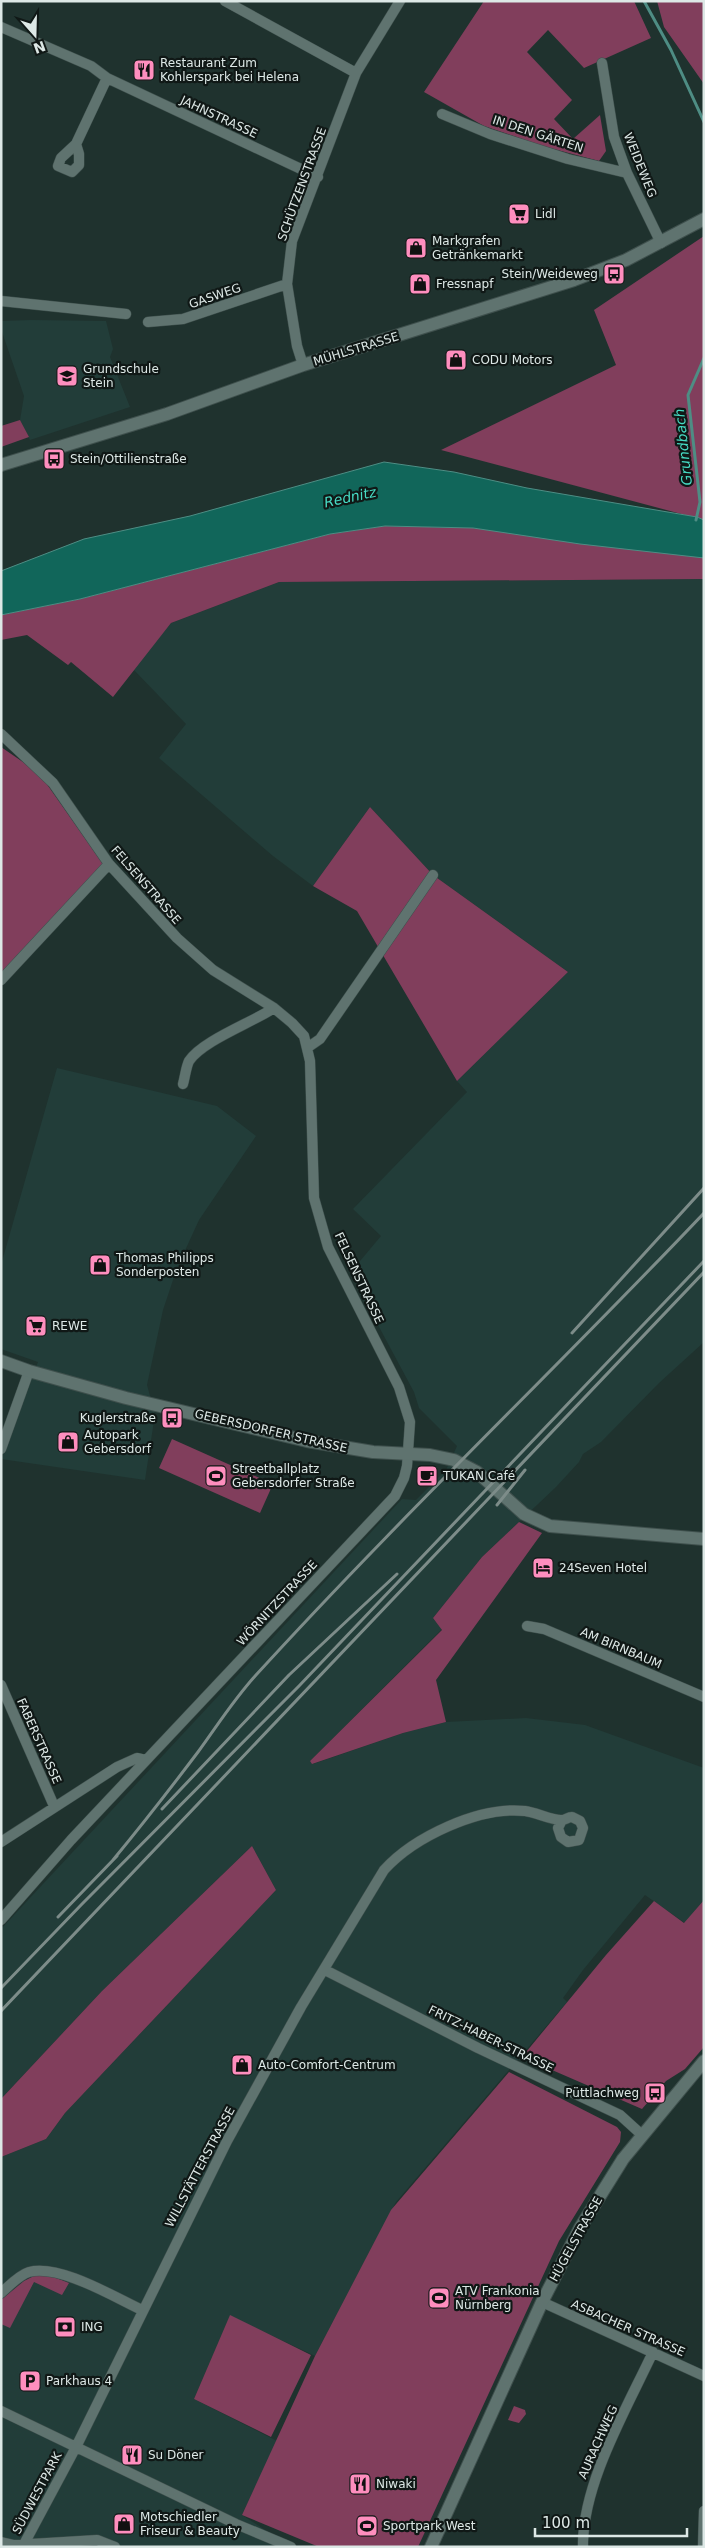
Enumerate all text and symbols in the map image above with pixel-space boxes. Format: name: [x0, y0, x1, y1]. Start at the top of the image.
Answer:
north arrow: [10, 10, 60, 60]
text: N: [31, 38, 48, 57]
place label: Restaurant Zum Kohlerspark bei Helena: [160, 56, 299, 84]
restaurant icon: Restaurant Zum Kohlerspark bei Helena: [132, 58, 156, 82]
street label: JAHNSTRASSE: [177, 93, 260, 141]
street label: IN DEN GÄRTEN: [491, 112, 586, 155]
street label: SCHÜTZENSTRASSE: [273, 125, 329, 243]
street label: WEIDEWEG: [621, 131, 659, 199]
supermarket icon: Lidl: [507, 202, 531, 226]
place label: Lidl: [535, 207, 556, 221]
place label: Markgrafen Getränkemarkt: [432, 234, 523, 262]
shop icon: Markgrafen Getränkemarkt: [404, 236, 428, 260]
bus stop icon: Stein/Weideweg: [602, 262, 626, 286]
place label: Stein/Weideweg: [502, 267, 598, 281]
shop icon: Fressnapf: [408, 272, 432, 296]
place label: Fressnapf: [436, 277, 494, 291]
street label: GASWEG: [187, 281, 243, 311]
street label: MÜHLSTRASSE: [311, 327, 400, 369]
shop icon: CODU Motors: [444, 348, 468, 372]
place label: CODU Motors: [472, 353, 553, 367]
place label: Grundschule Stein: [83, 362, 159, 390]
school or university icon: Grundschule Stein: [55, 364, 79, 388]
water label: Grundbach: [671, 408, 695, 486]
bus stop icon: Stein/Ottilienstraße: [42, 447, 66, 471]
place label: Stein/Ottilienstraße: [70, 452, 187, 466]
water label: Rednitz: [322, 484, 378, 510]
street label: FELSENSTRASSE: [108, 843, 184, 927]
street label: FELSENSTRASSE: [332, 1230, 386, 1326]
place label: Thomas Philipps Sonderposten: [115, 1251, 214, 1279]
shop icon: Thomas Philipps Sonderposten: [88, 1253, 112, 1277]
supermarket icon: REWE: [24, 1314, 48, 1338]
place label: REWE: [52, 1319, 87, 1333]
bus stop icon: Kuglerstraße: [160, 1406, 184, 1430]
street label: GEBERSDORFER STRASSE: [193, 1407, 349, 1455]
place label: Kuglerstraße: [80, 1411, 156, 1425]
place label: Autopark Gebersdorf: [84, 1428, 152, 1456]
shop icon: Autopark Gebersdorf: [56, 1430, 80, 1454]
place label: Streetballplatz Gebersdorfer Straße: [232, 1462, 355, 1490]
sports icon: Streetballplatz Gebersdorfer Straße: [204, 1464, 228, 1488]
cafe icon: TUKAN Café: [415, 1464, 439, 1488]
place label: TUKAN Café: [442, 1469, 515, 1483]
street label: WÖRNITZSTRASSE: [232, 1556, 320, 1649]
hotel icon: 24Seven Hotel: [531, 1556, 555, 1580]
place label: 24Seven Hotel: [559, 1561, 647, 1575]
street label: AM BIRNBAUM: [578, 1625, 664, 1671]
street label: FABERSTRASSE: [14, 1696, 64, 1786]
street label: FRITZ-HABER-STRASSE: [426, 2003, 556, 2075]
shop icon: Auto-Comfort-Centrum: [230, 2053, 254, 2077]
place label: Auto-Comfort-Centrum: [258, 2058, 396, 2072]
bus stop icon: Püttlachweg: [643, 2081, 667, 2105]
place label: Püttlachweg: [565, 2086, 639, 2100]
street label: WILLSTÄTTERSTRASSE: [161, 2104, 238, 2230]
street label: HÜGELSTRASSE: [545, 2193, 605, 2284]
place label: ATV Frankonia Nürnberg: [455, 2284, 540, 2312]
sports icon: ATV Frankonia Nürnberg: [427, 2286, 451, 2310]
street label: ASBACHER STRASSE: [569, 2297, 687, 2359]
bank icon: ING: [53, 2315, 77, 2339]
place label: ING: [81, 2320, 103, 2334]
parking icon: Parkhaus 4: [18, 2369, 42, 2393]
place label: Parkhaus 4: [46, 2374, 112, 2388]
street label: AURACHWEG: [576, 2403, 620, 2481]
restaurant icon: Su Döner: [120, 2443, 144, 2467]
street label: SÜDWESTPARK: [8, 2448, 65, 2536]
place label: Su Döner: [148, 2448, 204, 2462]
restaurant icon: Niwaki: [348, 2472, 372, 2496]
place label: Niwaki: [376, 2477, 416, 2491]
scale bar: [535, 2506, 688, 2538]
place label: Motschiedler Friseur & Beauty: [140, 2510, 240, 2538]
shop icon: Motschiedler Friseur & Beauty: [112, 2512, 136, 2536]
sports icon: Sportpark West: [355, 2514, 379, 2538]
text: 100 m: [542, 2514, 590, 2532]
place label: Sportpark West: [383, 2519, 476, 2533]

